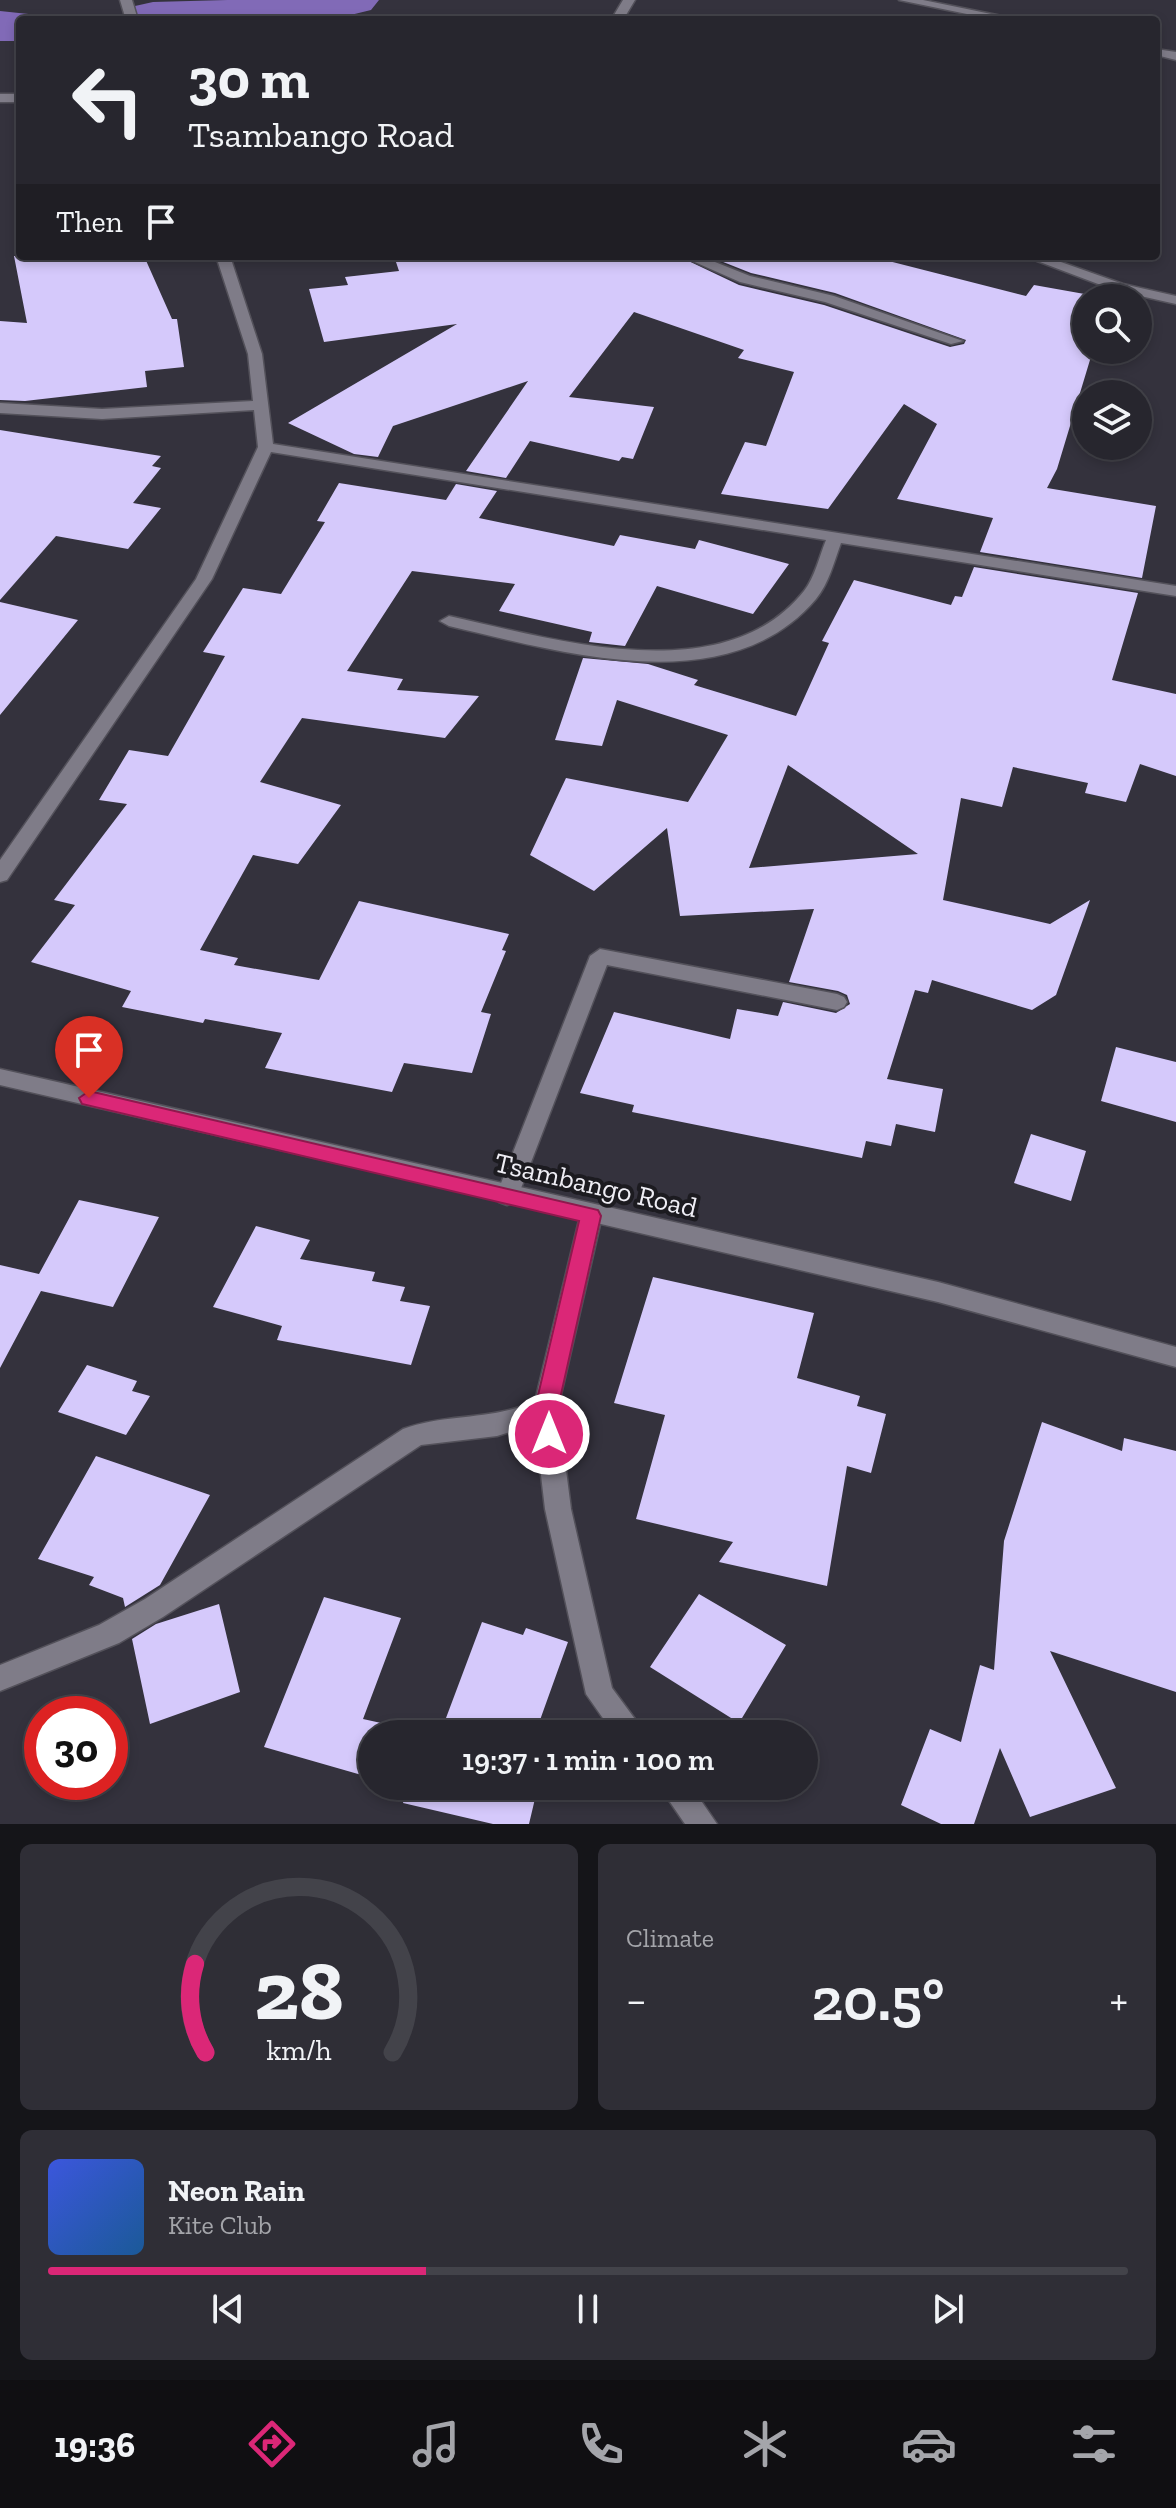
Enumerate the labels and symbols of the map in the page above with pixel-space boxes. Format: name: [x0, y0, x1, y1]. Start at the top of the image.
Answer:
pin: [55, 1016, 123, 1098]
street label: Tsambango Road: [491, 1146, 701, 1224]
position arrow: [507, 1392, 591, 1476]
speed limit sign: 30: [24, 1696, 128, 1800]

